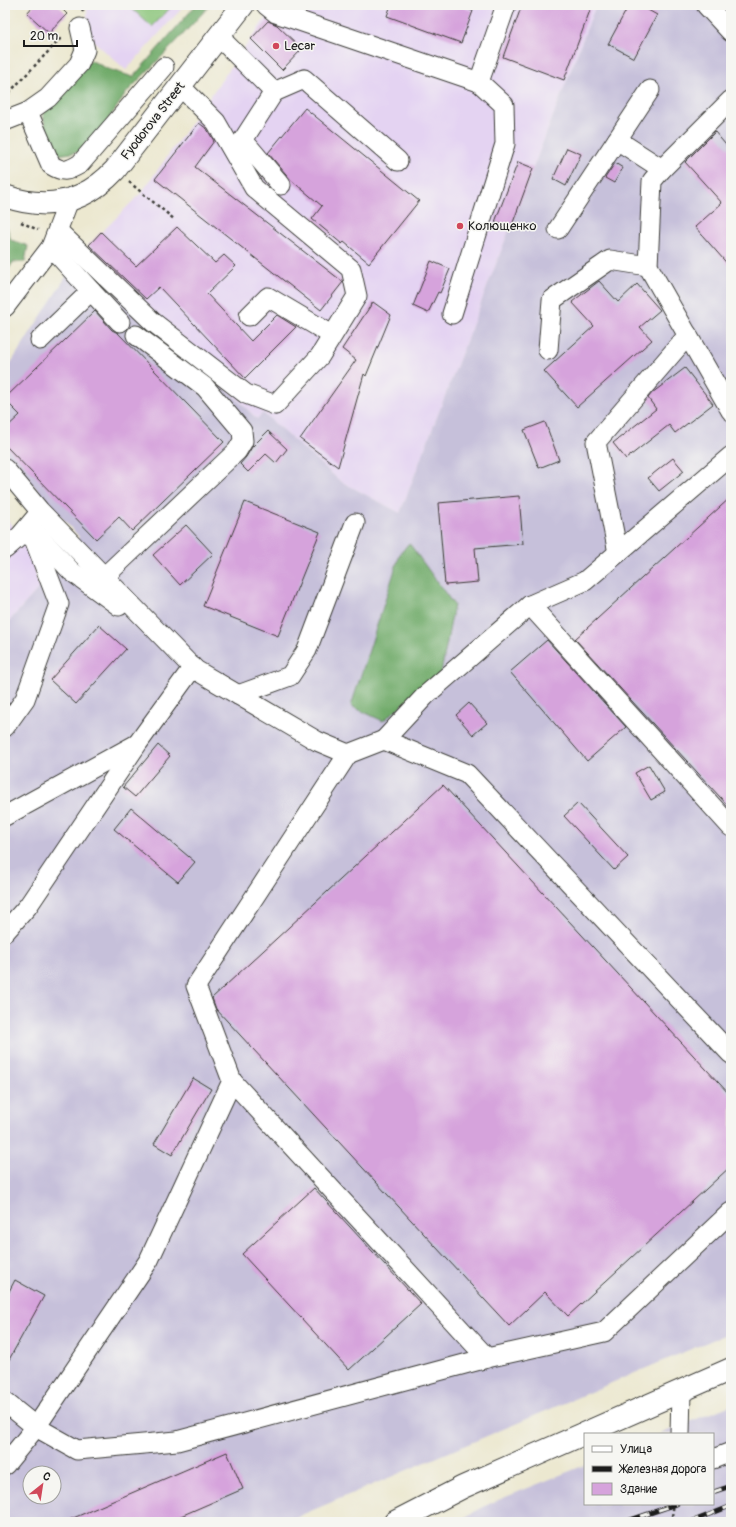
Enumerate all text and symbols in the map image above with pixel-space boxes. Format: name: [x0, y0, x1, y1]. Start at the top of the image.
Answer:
scale bar: [24, 22, 77, 48]
text: 20 m: [30, 29, 59, 44]
place label: Lecar: [284, 38, 315, 54]
marker: Lecar: [271, 41, 281, 51]
street label: Fyodorova Street: [118, 78, 189, 163]
place label: Колющенко: [468, 218, 537, 234]
marker: Колющенко: [455, 221, 465, 231]
legend: [584, 1433, 714, 1505]
text: Улица: [620, 1442, 652, 1457]
text: Железная дорога: [618, 1462, 707, 1477]
north arrow: [22, 1465, 62, 1505]
text: С: [41, 1469, 53, 1484]
text: Здание: [620, 1482, 657, 1497]

